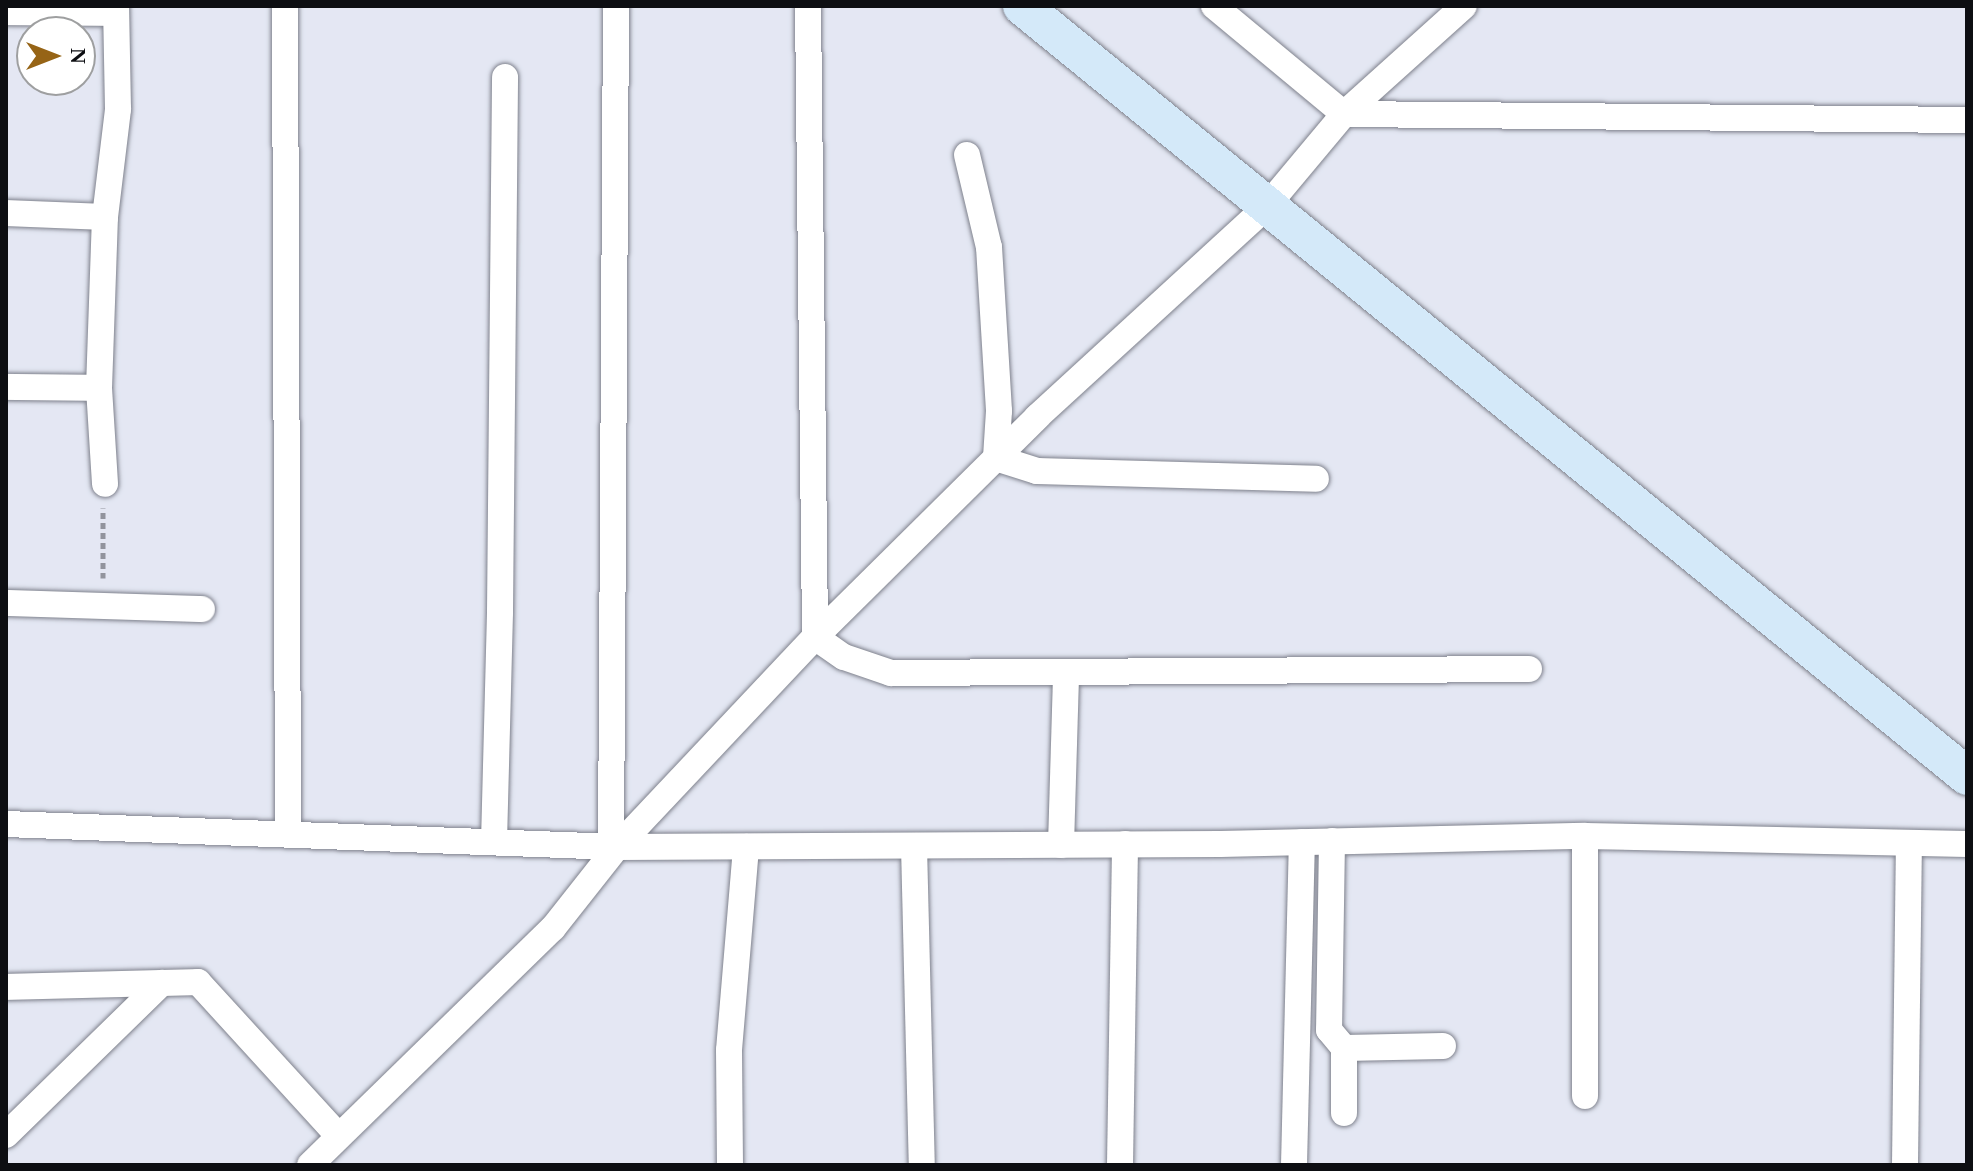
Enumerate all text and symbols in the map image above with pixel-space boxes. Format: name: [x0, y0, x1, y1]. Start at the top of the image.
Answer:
north arrow: [16, 16, 96, 96]
text: N: [66, 48, 91, 64]

